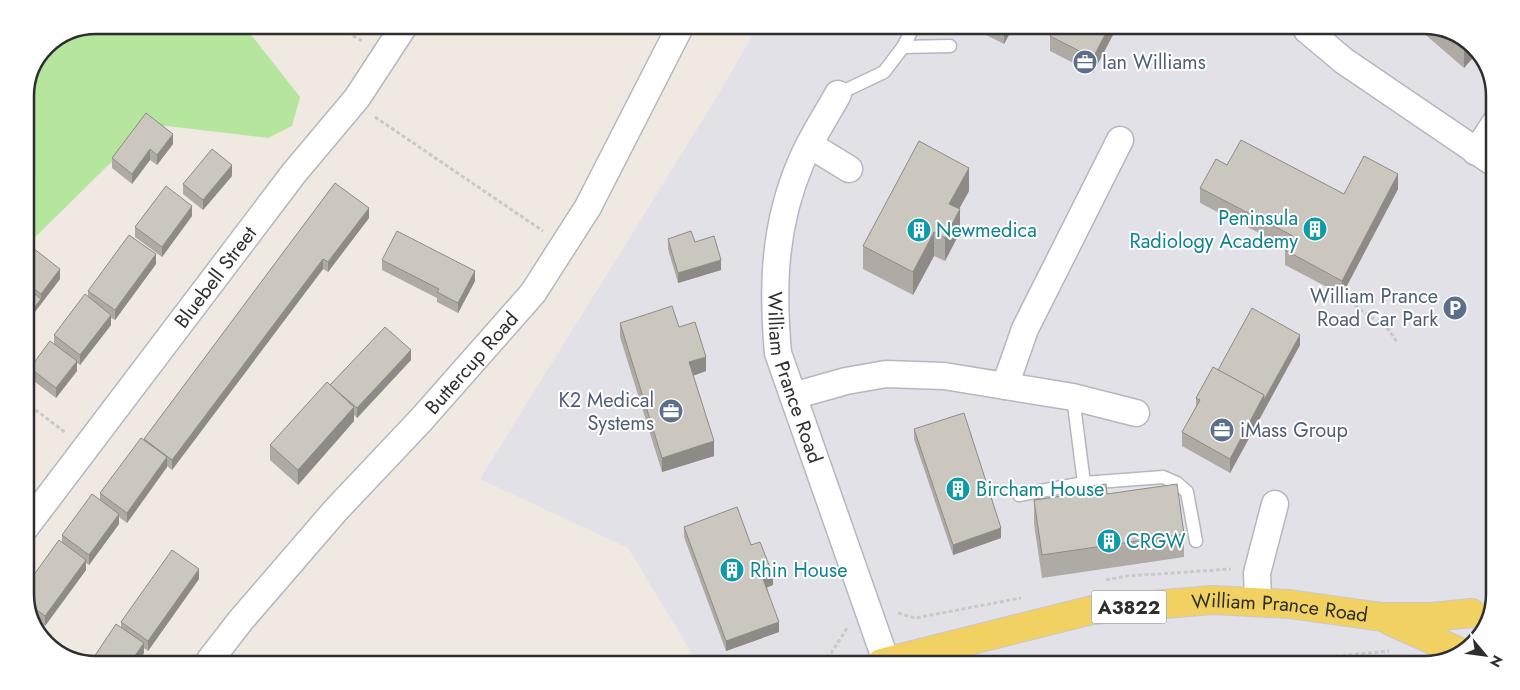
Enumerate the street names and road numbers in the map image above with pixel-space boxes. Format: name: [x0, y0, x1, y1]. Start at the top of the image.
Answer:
street label: Bluebell Street: [167, 220, 264, 334]
street label: William Prance Road: [761, 291, 830, 467]
street label: Buttercup Road: [418, 305, 525, 421]
street label: William Prance Road: [1190, 585, 1370, 629]
road number: A3822: [1092, 590, 1166, 624]

